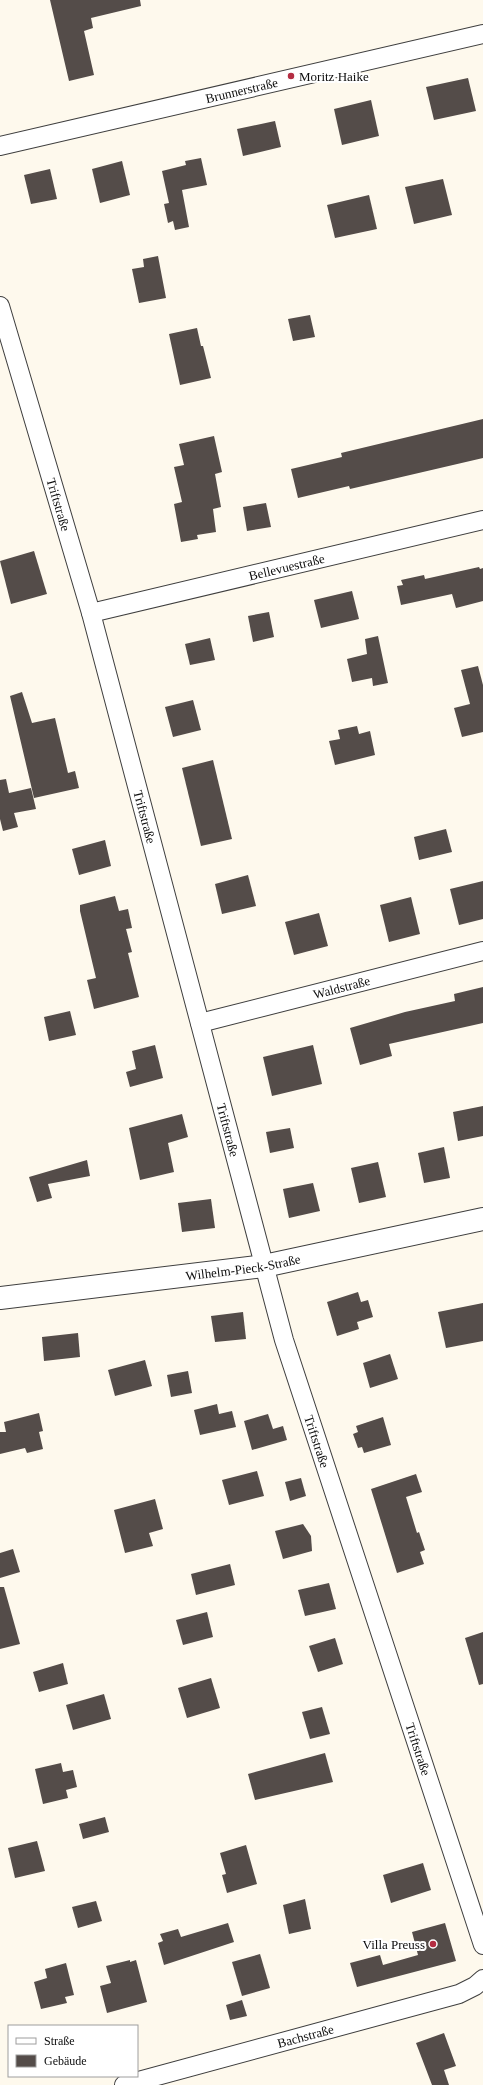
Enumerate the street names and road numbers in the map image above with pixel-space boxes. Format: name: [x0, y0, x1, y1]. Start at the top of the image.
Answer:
street label: Brunnerstraße: [204, 74, 279, 106]
street label: Triftstraße: [44, 476, 74, 533]
street label: Bellevuestraße: [247, 550, 326, 583]
street label: Triftstraße: [131, 788, 159, 845]
street label: Waldstraße: [311, 973, 372, 1001]
street label: Triftstraße: [214, 1102, 243, 1158]
street label: Wilhelm-Pieck-Straße: [185, 1251, 302, 1283]
street label: Triftstraße: [302, 1413, 333, 1470]
street label: Triftstraße: [403, 1721, 434, 1777]
street label: Bachstraße: [276, 2021, 336, 2051]

